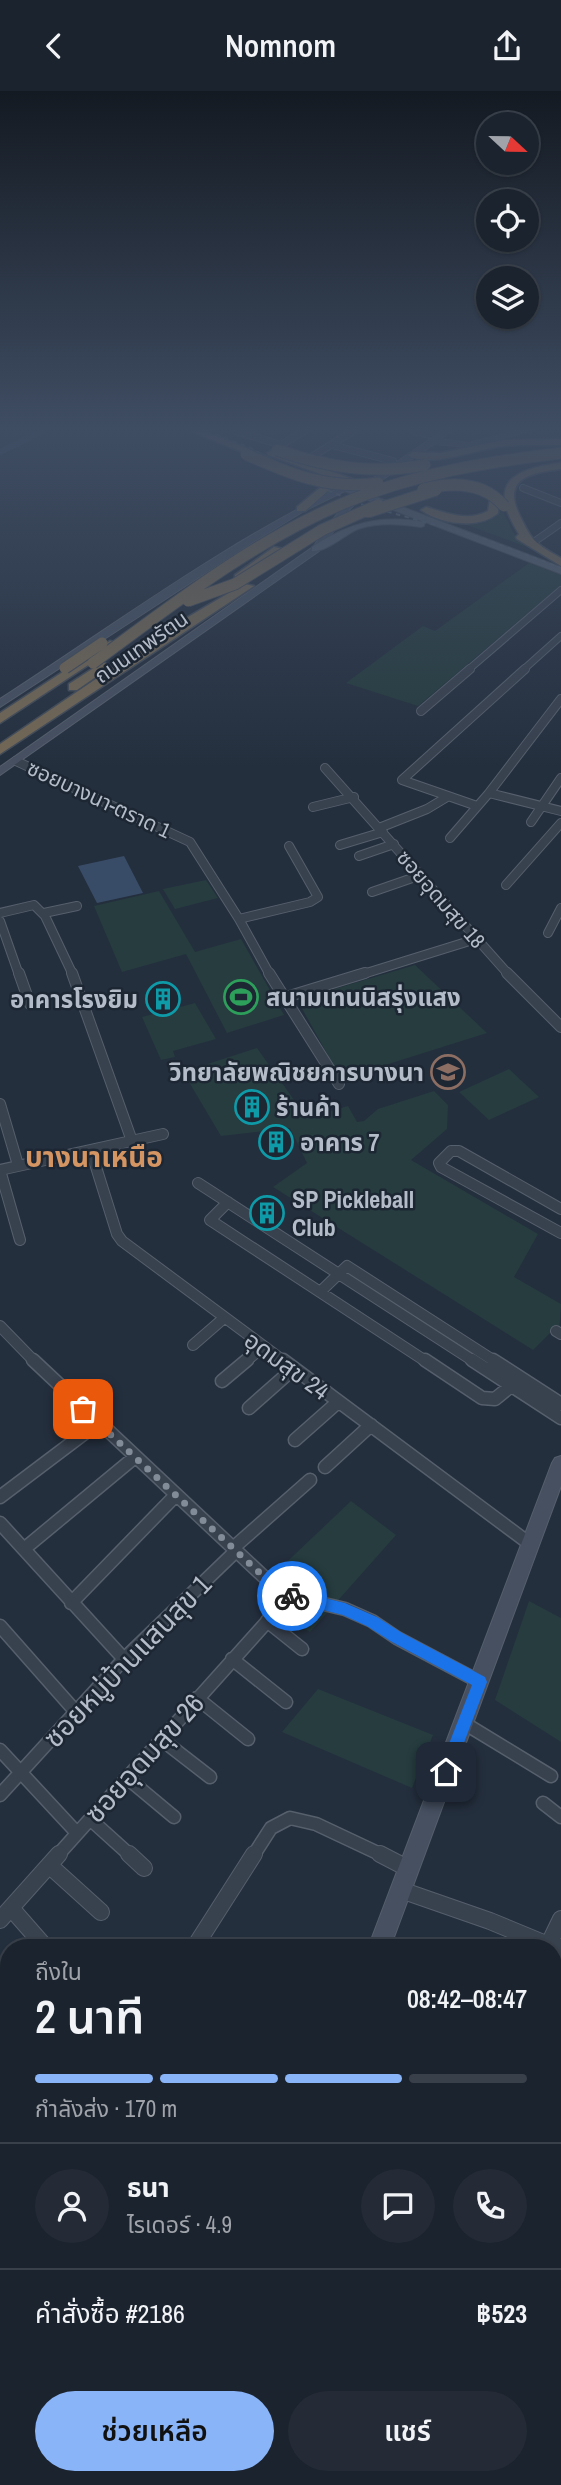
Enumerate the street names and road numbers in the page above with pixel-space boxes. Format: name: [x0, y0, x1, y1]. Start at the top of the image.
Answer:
street label: ถนนเทพรัตน: [88, 604, 194, 690]
street label: ซอยบางนา-ตราด 1: [23, 753, 176, 845]
street label: ซอยอุดมสุข 18: [390, 844, 492, 954]
street label: อุดมสุข 24: [238, 1323, 336, 1407]
street label: ซอยหมู่บ้านแสนสุข 1: [35, 1566, 220, 1756]
street label: ซอยอุดมสุข 26: [76, 1685, 212, 1831]

